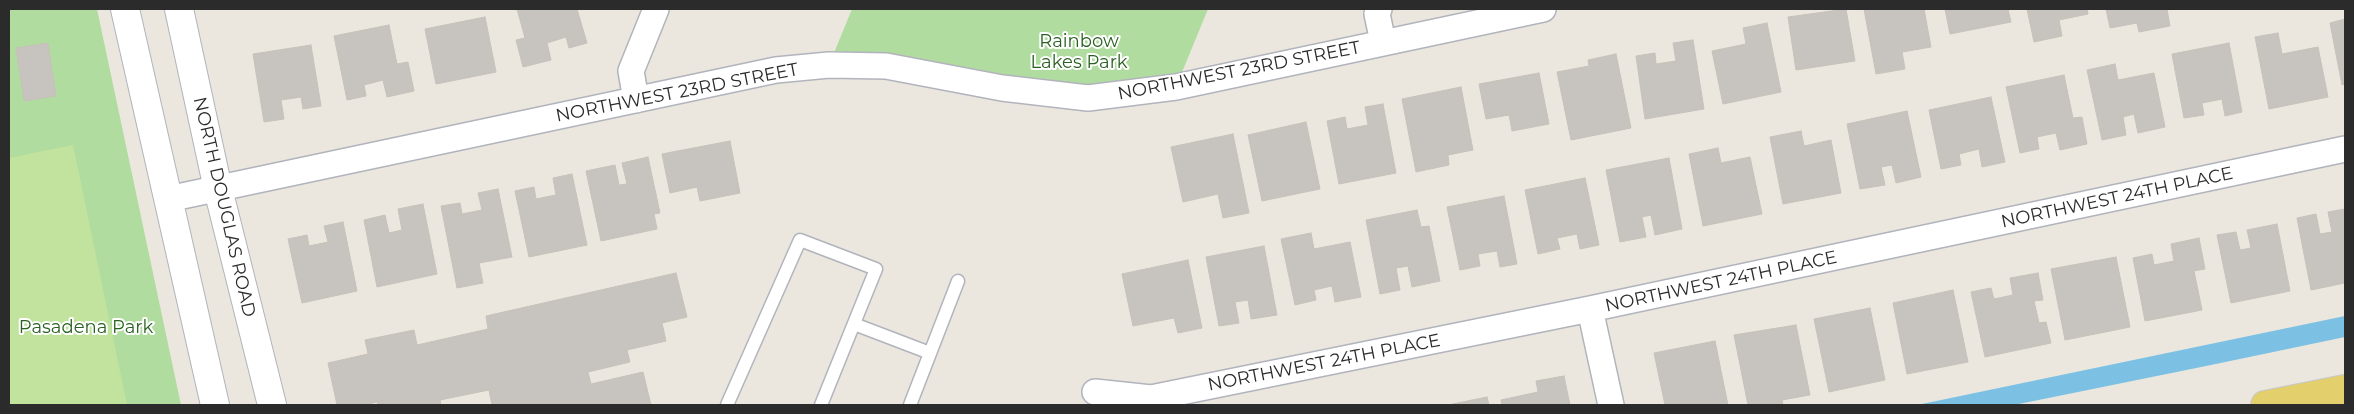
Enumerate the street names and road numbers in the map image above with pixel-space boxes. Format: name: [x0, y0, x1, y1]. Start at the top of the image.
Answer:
street label: NORTHWEST 23RD STREET: [1116, 37, 1362, 105]
street label: NORTHWEST 23RD STREET: [554, 59, 800, 127]
street label: NORTH DOUGLAS ROAD: [188, 95, 260, 319]
street label: NORTHWEST 24TH PLACE: [1999, 163, 2235, 233]
street label: NORTHWEST 24TH PLACE: [1603, 247, 1839, 317]
street label: NORTHWEST 24TH PLACE: [1206, 330, 1442, 396]

